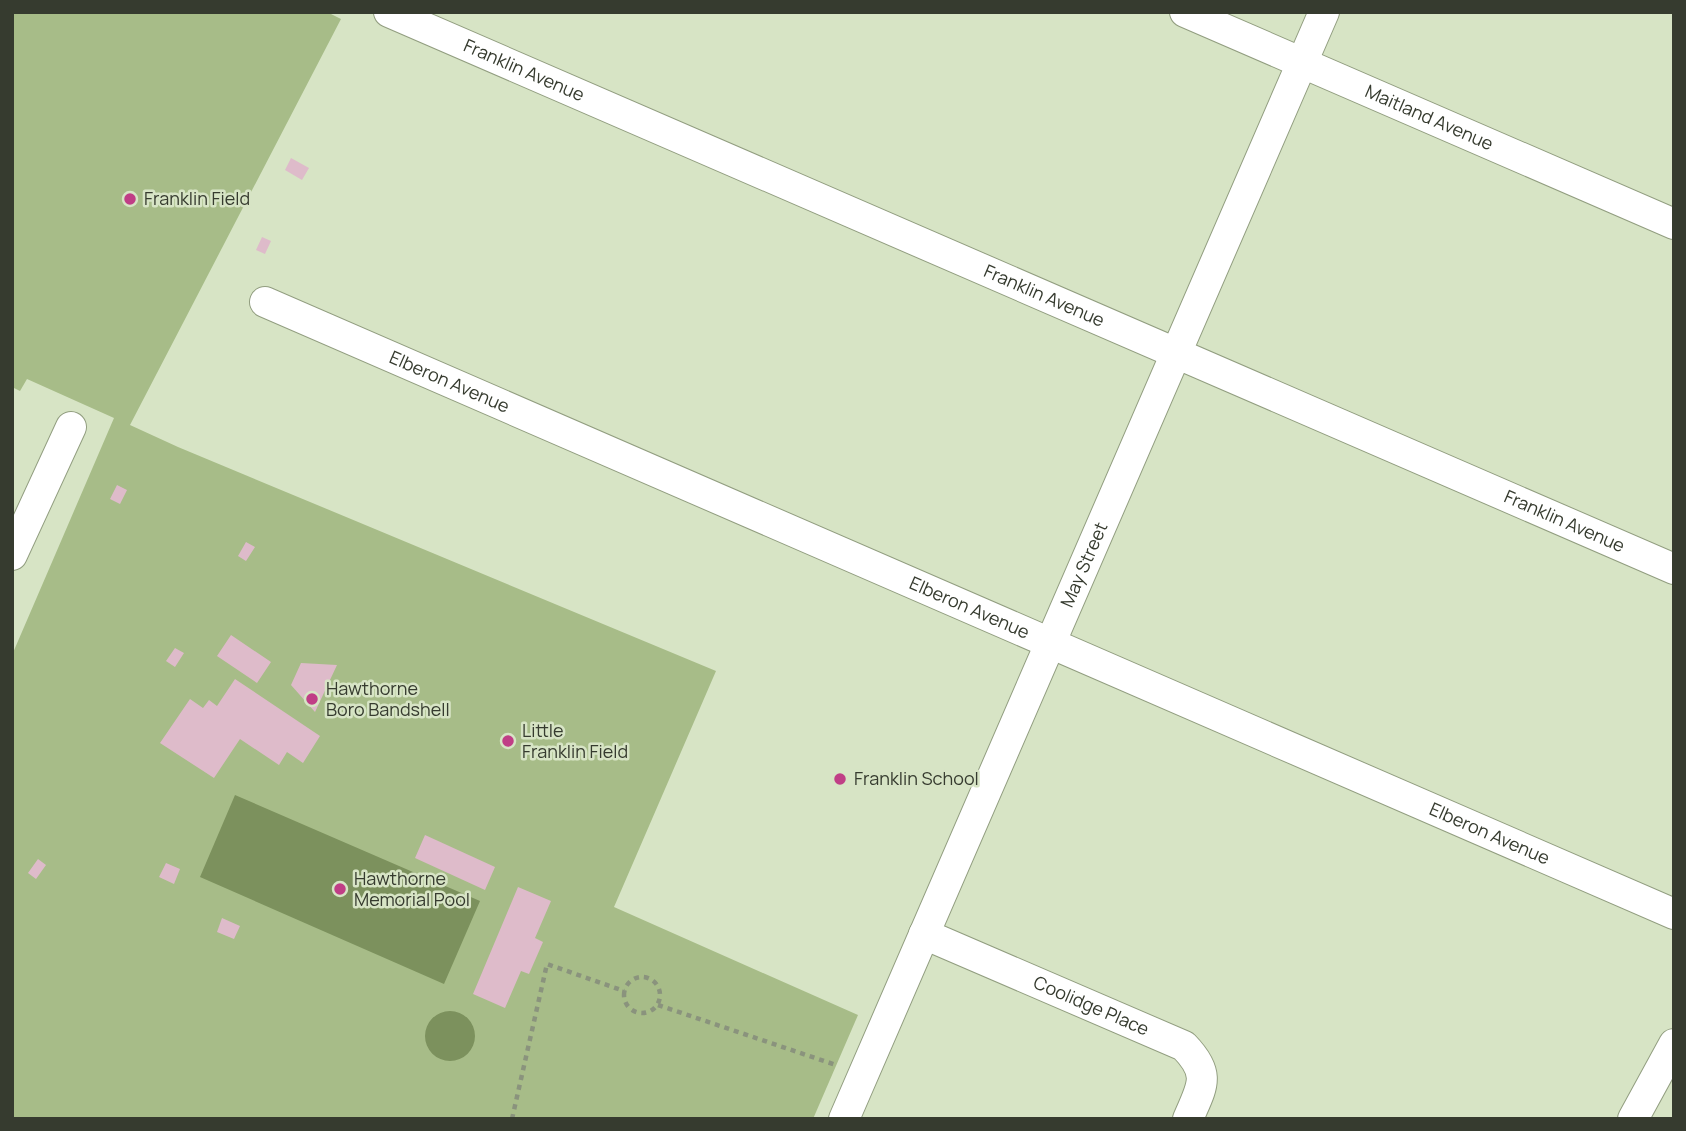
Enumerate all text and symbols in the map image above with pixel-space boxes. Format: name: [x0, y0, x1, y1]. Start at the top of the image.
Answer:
street label: Franklin Avenue: [460, 33, 588, 106]
street label: Maitland Avenue: [1362, 79, 1497, 155]
place label: Franklin Field: [144, 186, 250, 210]
marker: Franklin Field: [122, 191, 138, 207]
street label: Franklin Avenue: [980, 258, 1109, 332]
street label: Elberon Avenue: [386, 345, 514, 418]
street label: Franklin Avenue: [1501, 484, 1629, 557]
street label: May Street: [1054, 518, 1112, 611]
street label: Elberon Avenue: [906, 570, 1034, 644]
place label: Hawthorne Boro Bandshell: [326, 676, 450, 721]
marker: Hawthorne Boro Bandshell: [304, 691, 320, 707]
place label: Little Franklin Field: [522, 718, 628, 763]
marker: Little Franklin Field: [500, 733, 516, 749]
place label: Franklin School: [854, 766, 979, 790]
marker: Franklin School: [832, 771, 848, 787]
street label: Elberon Avenue: [1426, 796, 1554, 870]
place label: Hawthorne Memorial Pool: [354, 866, 470, 911]
marker: Hawthorne Memorial Pool: [332, 881, 348, 897]
street label: Coolidge Place: [1030, 970, 1153, 1041]

